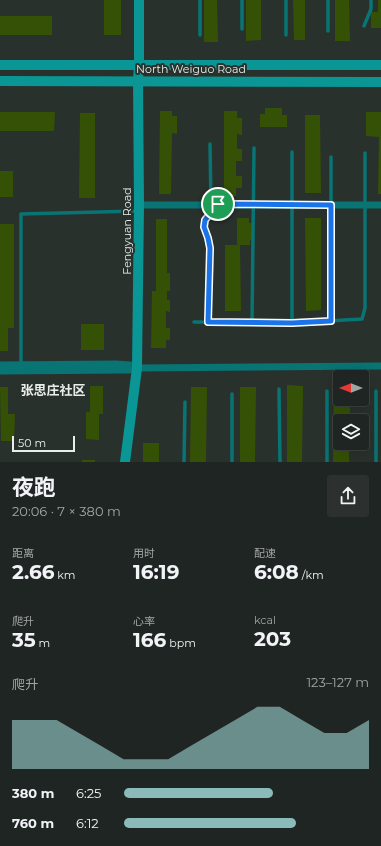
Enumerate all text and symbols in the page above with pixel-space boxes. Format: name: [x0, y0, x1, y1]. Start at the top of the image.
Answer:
street label: North Weiguo Road: [136, 62, 246, 76]
street label: Fengyuan Road: [120, 187, 134, 275]
pin: [201, 187, 235, 221]
icon: arrive: [207, 193, 229, 215]
north arrow: [333, 370, 369, 406]
map controls: [333, 370, 369, 450]
district label: 张思庄社区: [20, 382, 86, 398]
button: layers: [333, 414, 369, 450]
scale bar: [12, 434, 75, 453]
text: 50 m: [18, 436, 46, 450]
text: 夜跑: [12, 474, 56, 501]
button: share: [327, 475, 369, 517]
text: 20:06 · 7 × 380 m: [12, 503, 121, 519]
text: 距离: [12, 546, 34, 560]
text: 用时: [133, 546, 155, 560]
text: 配速: [254, 546, 276, 560]
text: 2.66: [12, 560, 54, 584]
text: 16:19: [133, 560, 179, 584]
text: 6:08: [254, 560, 299, 584]
text: km: [54, 568, 76, 582]
text: /km: [299, 568, 324, 582]
text: kcal: [254, 613, 276, 627]
text: 爬升: [12, 614, 34, 628]
text: 心率: [133, 614, 155, 628]
text: 203: [254, 627, 291, 651]
text: 35: [12, 628, 36, 652]
text: 166: [133, 628, 166, 652]
text: m: [36, 636, 50, 650]
text: bpm: [166, 636, 196, 650]
text: 123–127 m: [306, 674, 369, 690]
text: 爬升: [12, 676, 38, 692]
text: 380 m: [12, 785, 54, 801]
text: 6:25: [76, 785, 101, 801]
text: 760 m: [12, 815, 54, 831]
text: 6:12: [76, 815, 99, 831]

